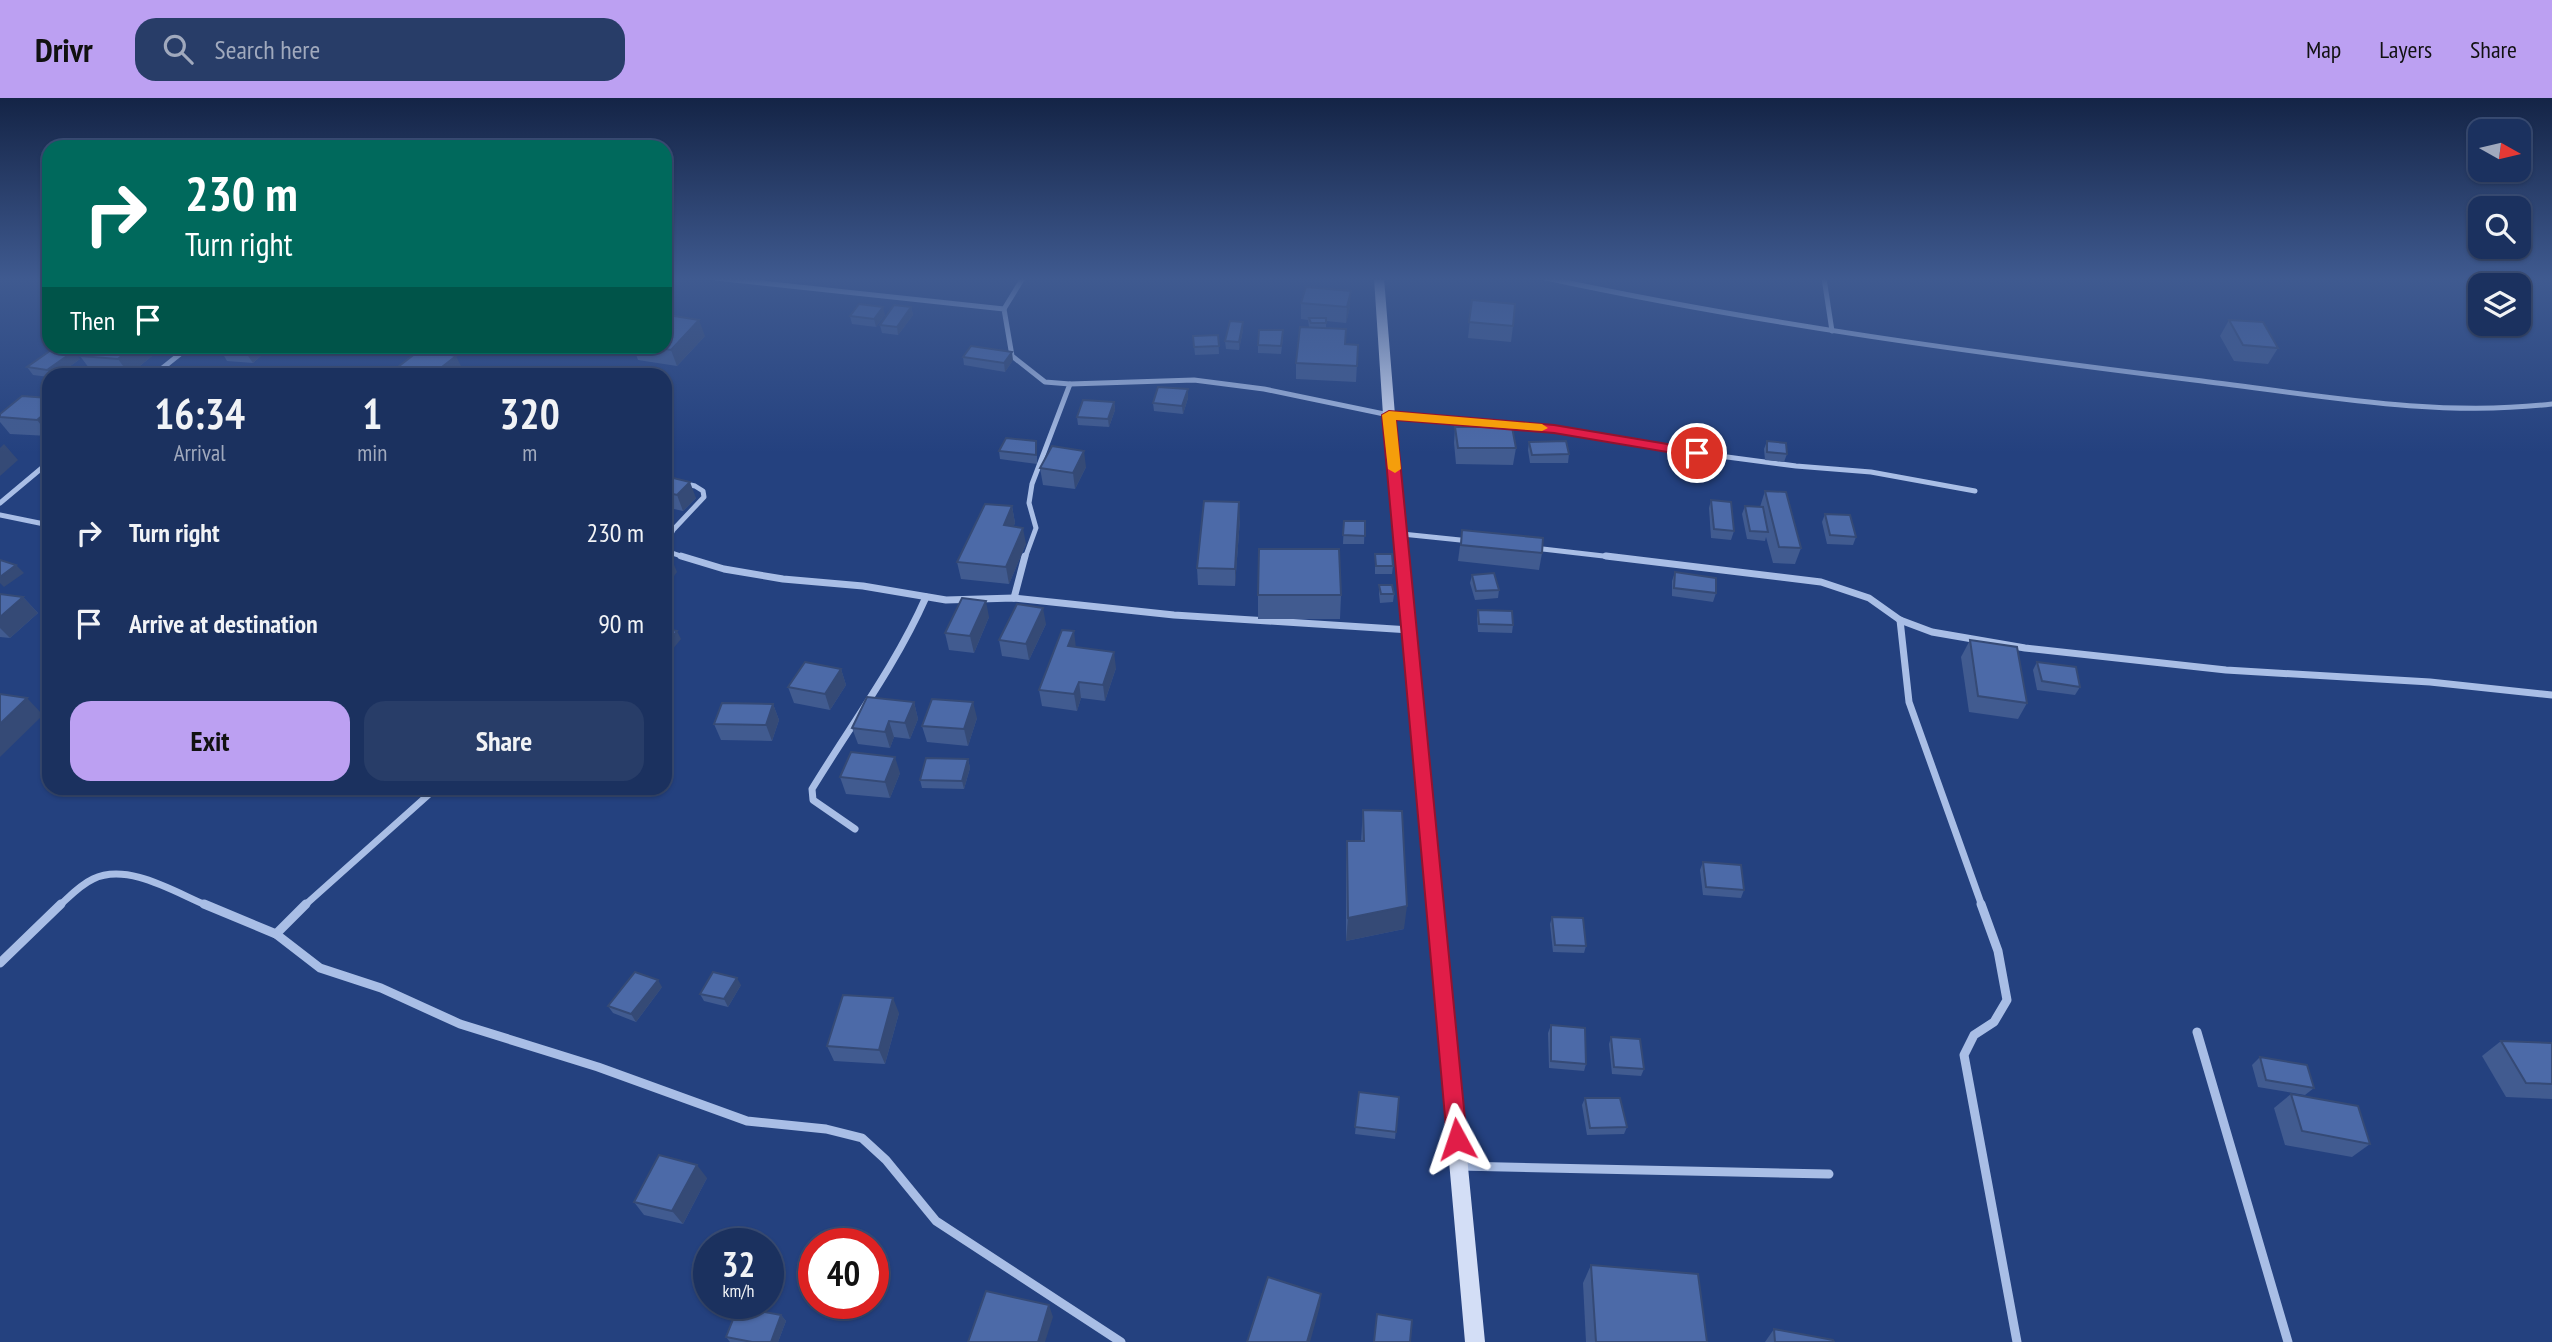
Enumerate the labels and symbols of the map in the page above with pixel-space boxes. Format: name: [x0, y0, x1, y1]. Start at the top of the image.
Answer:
north arrow: [2468, 119, 2530, 182]
pin: [1667, 423, 1727, 483]
position arrow: [1420, 1102, 1494, 1176]
speed limit sign: 40: [798, 1228, 889, 1319]

